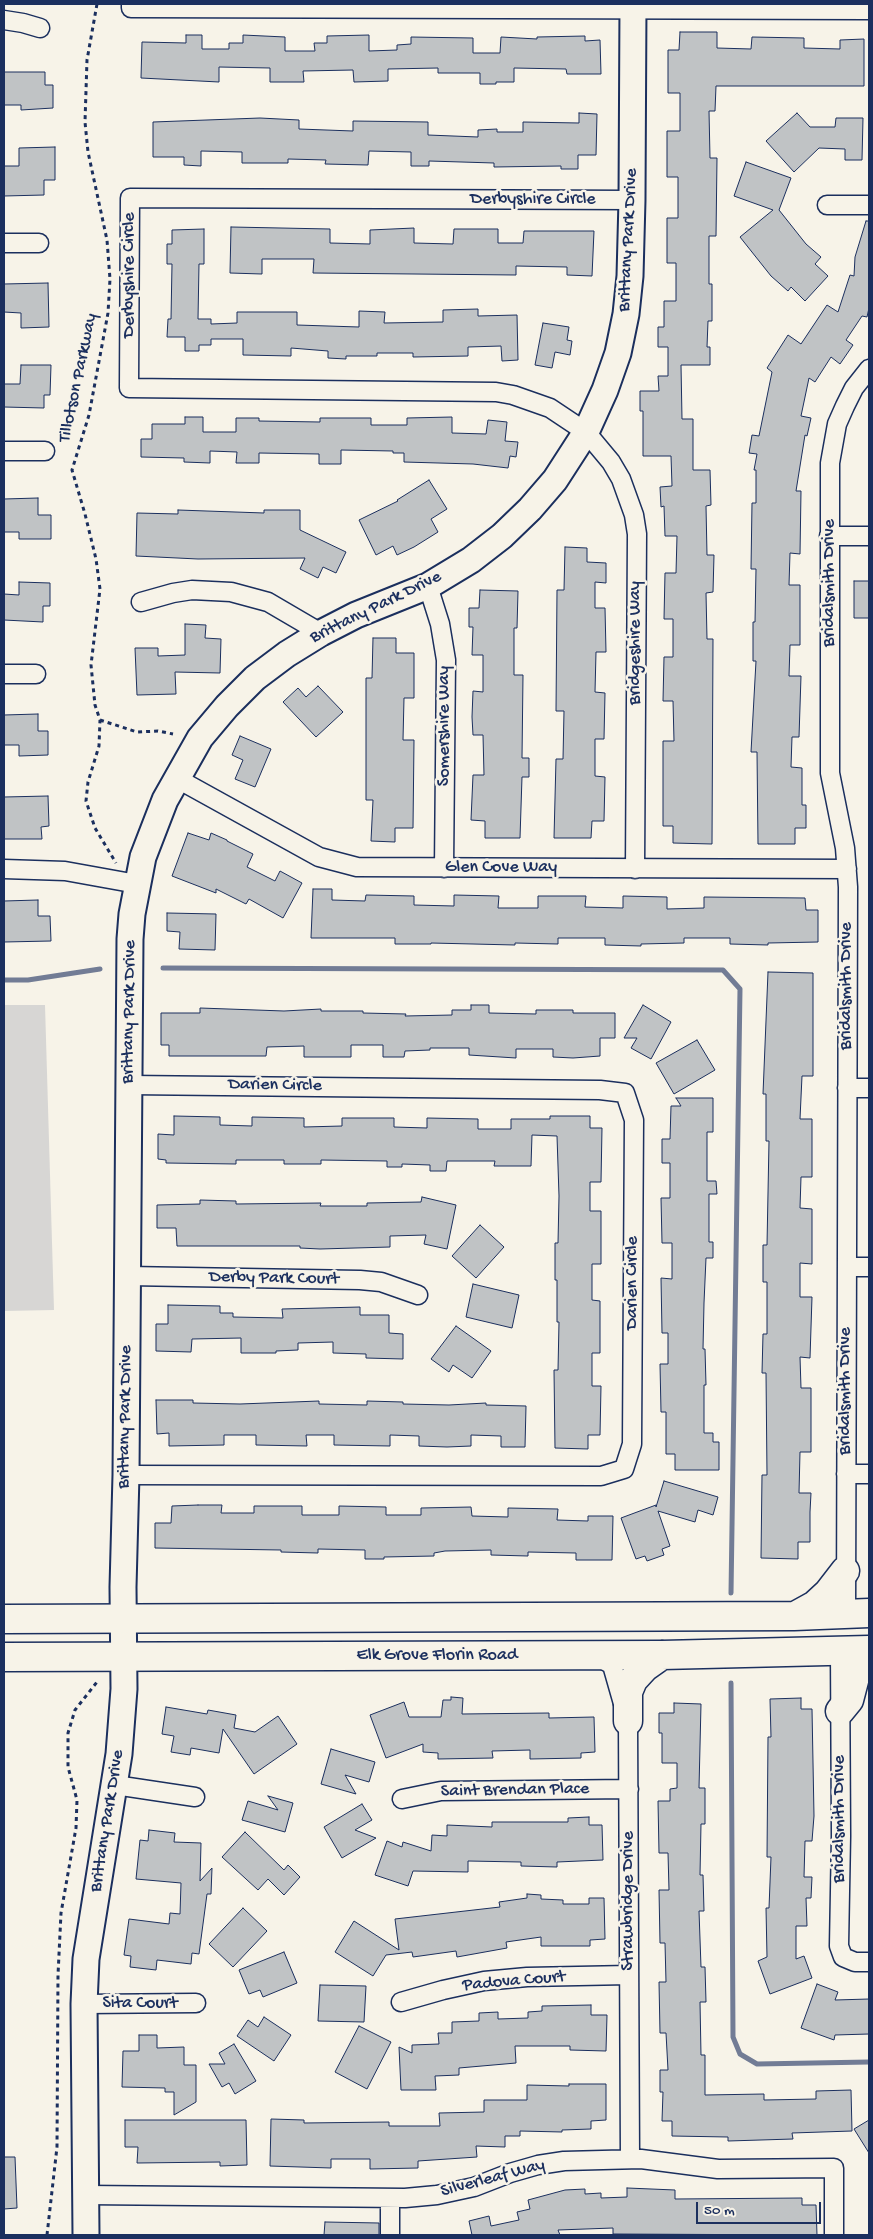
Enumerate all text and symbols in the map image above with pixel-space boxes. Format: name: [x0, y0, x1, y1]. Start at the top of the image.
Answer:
street label: Brittany Park Drive: [614, 168, 644, 312]
street label: Derbyshire Circle: [470, 189, 596, 211]
street label: Derbyshire Circle: [119, 212, 141, 338]
street label: Tillotson Parkway: [55, 312, 103, 444]
street label: Bridalsmith Drive: [819, 519, 841, 647]
street label: Brittany Park Drive: [307, 567, 445, 649]
street label: Bridgeshire Way: [625, 581, 647, 705]
street label: Somershire Way: [434, 666, 456, 786]
street label: Glen Cove Way: [445, 857, 557, 879]
street label: Bridalsmith Drive: [836, 922, 858, 1050]
street label: Brittany Park Drive: [118, 940, 142, 1084]
street label: Darien Circle: [228, 1074, 322, 1098]
street label: Darien Circle: [622, 1236, 644, 1330]
street label: Derby Park Court: [209, 1267, 339, 1291]
street label: Bridalsmith Drive: [835, 1327, 857, 1455]
street label: Brittany Park Drive: [114, 1345, 138, 1489]
street label: Elk Grove Florin Road: [357, 1645, 517, 1667]
street label: Brittany Park Drive: [86, 1748, 130, 1894]
street label: Bridalsmith Drive: [829, 1755, 851, 1883]
street label: Saint Brendan Place: [441, 1779, 589, 1803]
street label: Strawbridge Drive: [618, 1831, 640, 1971]
street label: Padova Court: [462, 1967, 566, 1997]
street label: Sita Court: [102, 1993, 178, 2015]
street label: Silverleaf Way: [439, 2155, 547, 2203]
scale bar: [698, 2192, 823, 2224]
text: 50 m: [704, 2202, 735, 2220]

